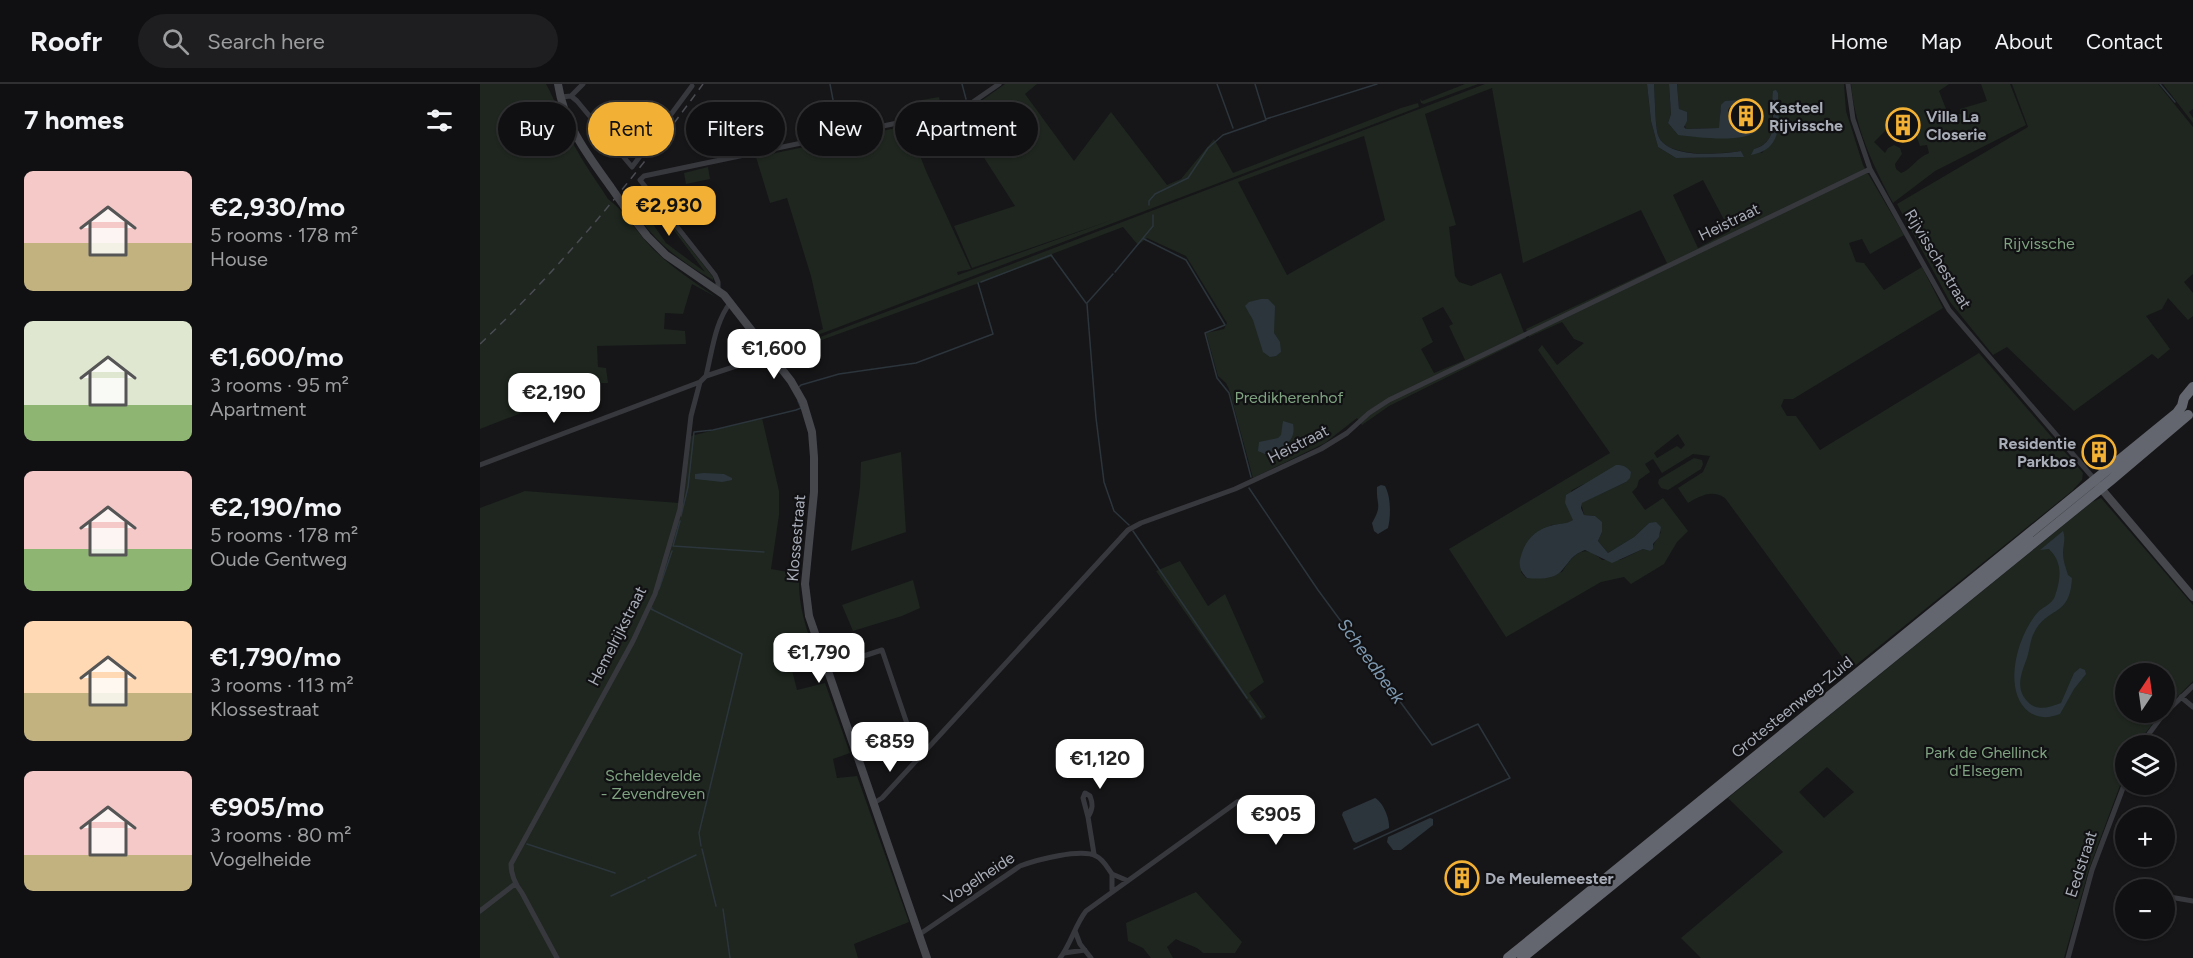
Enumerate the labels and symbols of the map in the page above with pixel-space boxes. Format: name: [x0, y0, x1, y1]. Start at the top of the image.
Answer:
building icon: Kasteel Rijvissche: [1728, 98, 1764, 134]
place label: Kasteel Rijvissche: [1769, 98, 1843, 135]
building icon: Villa La Closerie: [1885, 107, 1921, 143]
place label: Villa La Closerie: [1926, 107, 1986, 144]
pin: €2,930: [620, 186, 718, 237]
street label: Heistraat: [1695, 199, 1763, 245]
street label: Rijvisschestraat: [1901, 206, 1975, 312]
park label: Rijvissche: [2003, 234, 2075, 253]
pin: €1,600: [725, 329, 823, 380]
pin: €2,190: [505, 373, 603, 424]
park label: Predikherenhof: [1234, 388, 1344, 407]
street label: Heistraat: [1264, 421, 1332, 467]
place label: Residentie Parkbos: [1998, 434, 2077, 471]
building icon: Residentie Parkbos: [2081, 434, 2117, 470]
street label: Klossestraat: [783, 494, 809, 582]
street label: Hemelrijkstraat: [584, 583, 650, 689]
water label: Scheedbeek: [1333, 614, 1410, 709]
pin: €1,790: [770, 633, 868, 684]
street label: Grotesteenweg-Zuid: [1727, 652, 1857, 762]
north arrow: [2115, 663, 2175, 723]
pin: €859: [854, 722, 926, 773]
pin: €1,120: [1051, 739, 1149, 790]
park label: Park de Ghellinck d'Elsegem: [1925, 743, 2047, 780]
park label: Scheldevelde - Zevendreven: [601, 766, 705, 803]
pin: €905: [1240, 795, 1312, 846]
street label: Eedstraat: [2061, 828, 2101, 900]
street label: Vogelheide: [940, 848, 1018, 908]
building icon: De Meulemeester: [1444, 860, 1480, 896]
place label: De Meulemeester: [1485, 869, 1614, 888]

